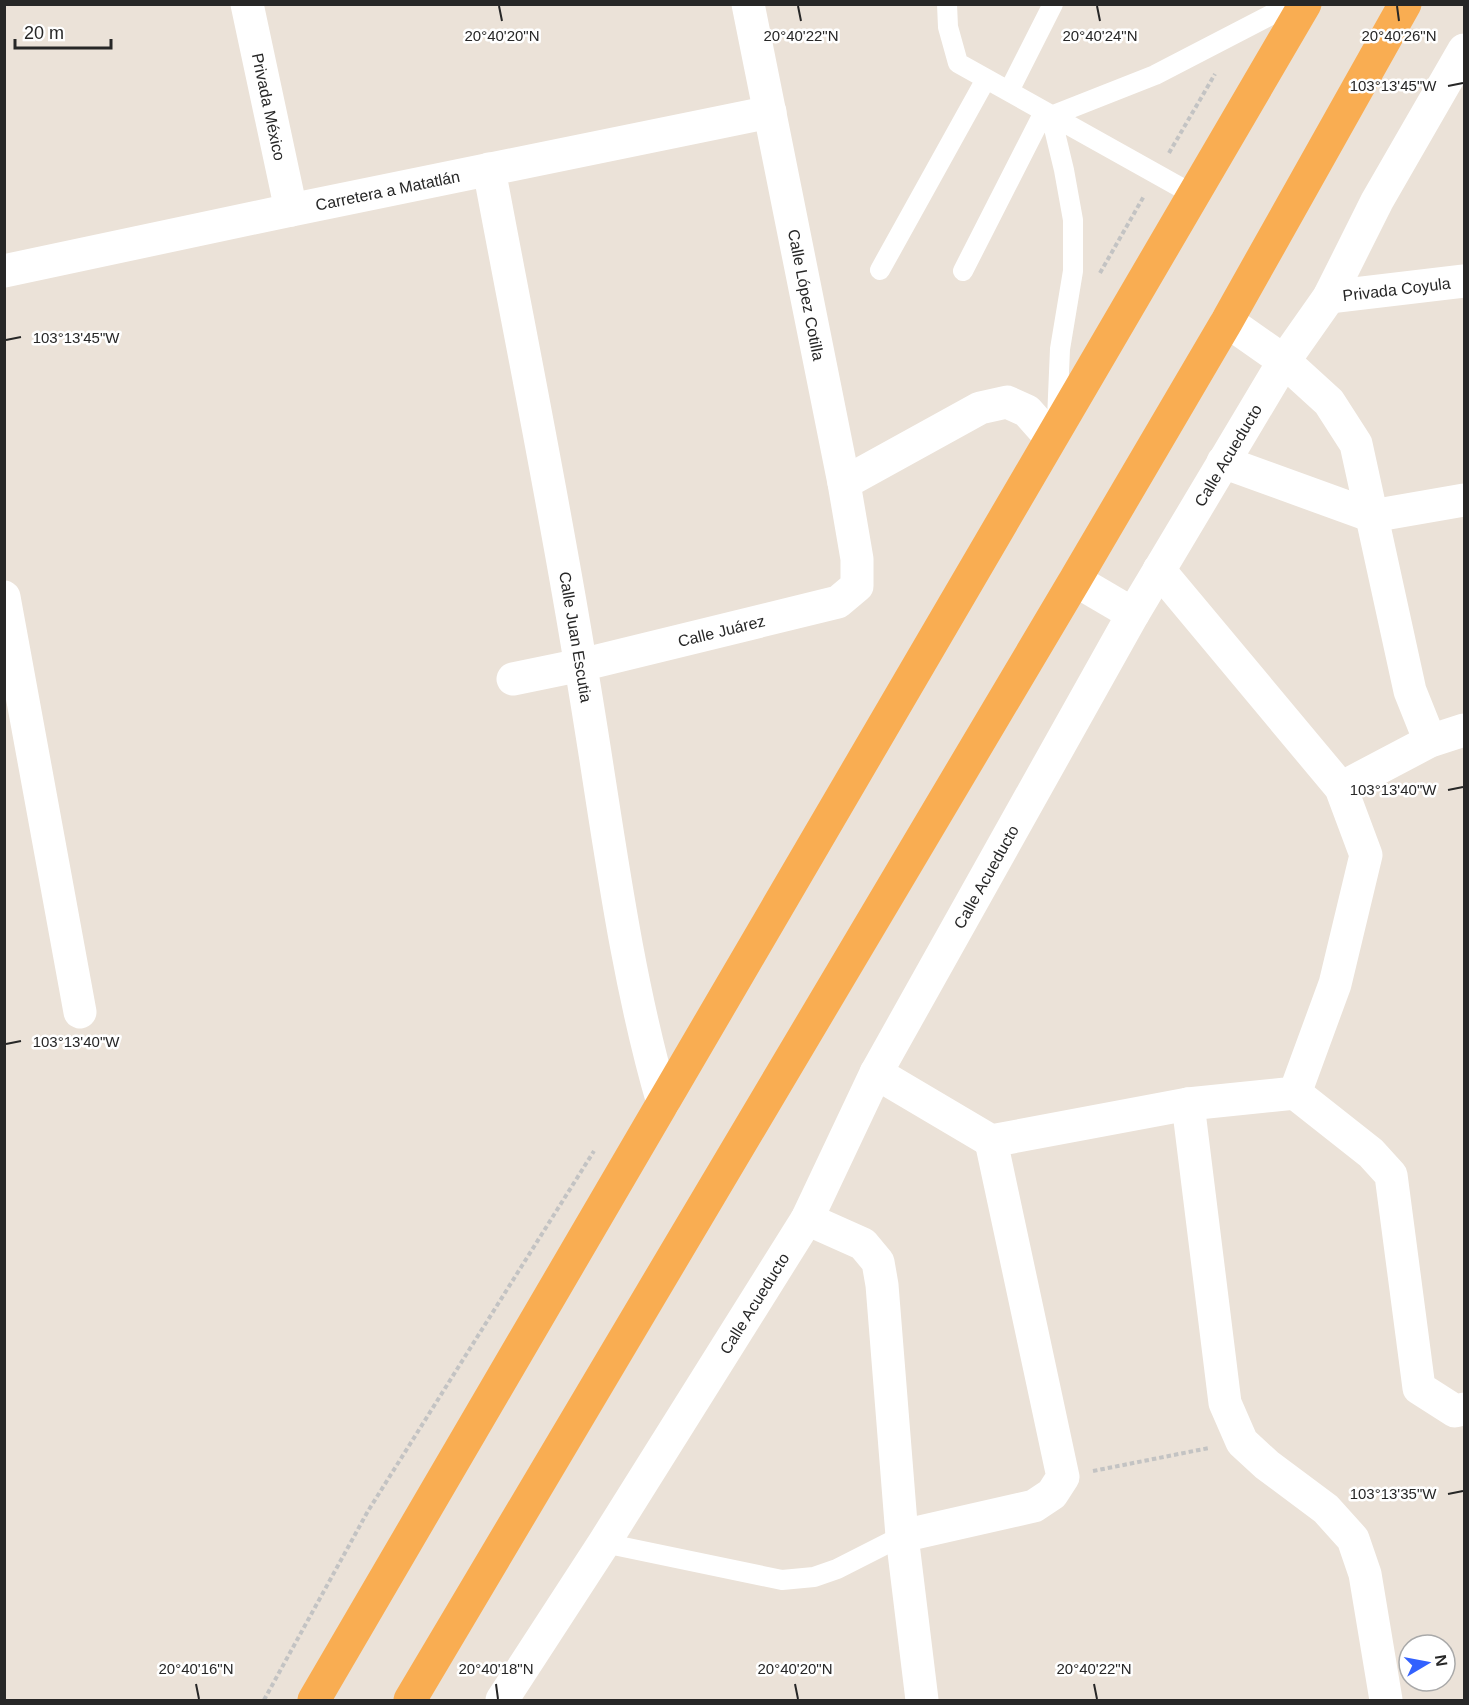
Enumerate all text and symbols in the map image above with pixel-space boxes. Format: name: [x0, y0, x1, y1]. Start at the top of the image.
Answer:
scale bar: [15, 12, 111, 50]
text: 20 m: [24, 23, 64, 43]
text: 20°40'20"N: [464, 27, 540, 44]
text: 20°40'22"N: [763, 27, 839, 44]
text: 20°40'24"N: [1062, 27, 1138, 44]
text: 20°40'26"N: [1361, 27, 1437, 44]
street label: Privada México: [249, 51, 289, 162]
text: 103°13'45"W: [1350, 77, 1437, 94]
street label: Carretera a Matatlán: [314, 167, 461, 213]
street label: Calle López Cotilla: [785, 228, 827, 362]
street label: Privada Coyula: [1342, 274, 1452, 304]
text: 103°13'45"W: [33, 329, 120, 346]
street label: Calle Acueducto: [1191, 401, 1265, 509]
street label: Calle Juan Escutia: [556, 570, 595, 704]
street label: Calle Juárez: [676, 612, 767, 649]
text: 103°13'40"W: [1350, 781, 1437, 798]
street label: Calle Acueducto: [950, 822, 1022, 931]
text: 103°13'40"W: [33, 1033, 120, 1050]
street label: Calle Acueducto: [716, 1250, 792, 1357]
text: 103°13'35"W: [1350, 1485, 1437, 1502]
north arrow: [1397, 1633, 1457, 1693]
text: N: [1432, 1653, 1451, 1668]
text: 20°40'16"N: [158, 1660, 234, 1677]
text: 20°40'18"N: [458, 1660, 534, 1677]
text: 20°40'20"N: [757, 1660, 833, 1677]
text: 20°40'22"N: [1056, 1660, 1132, 1677]

